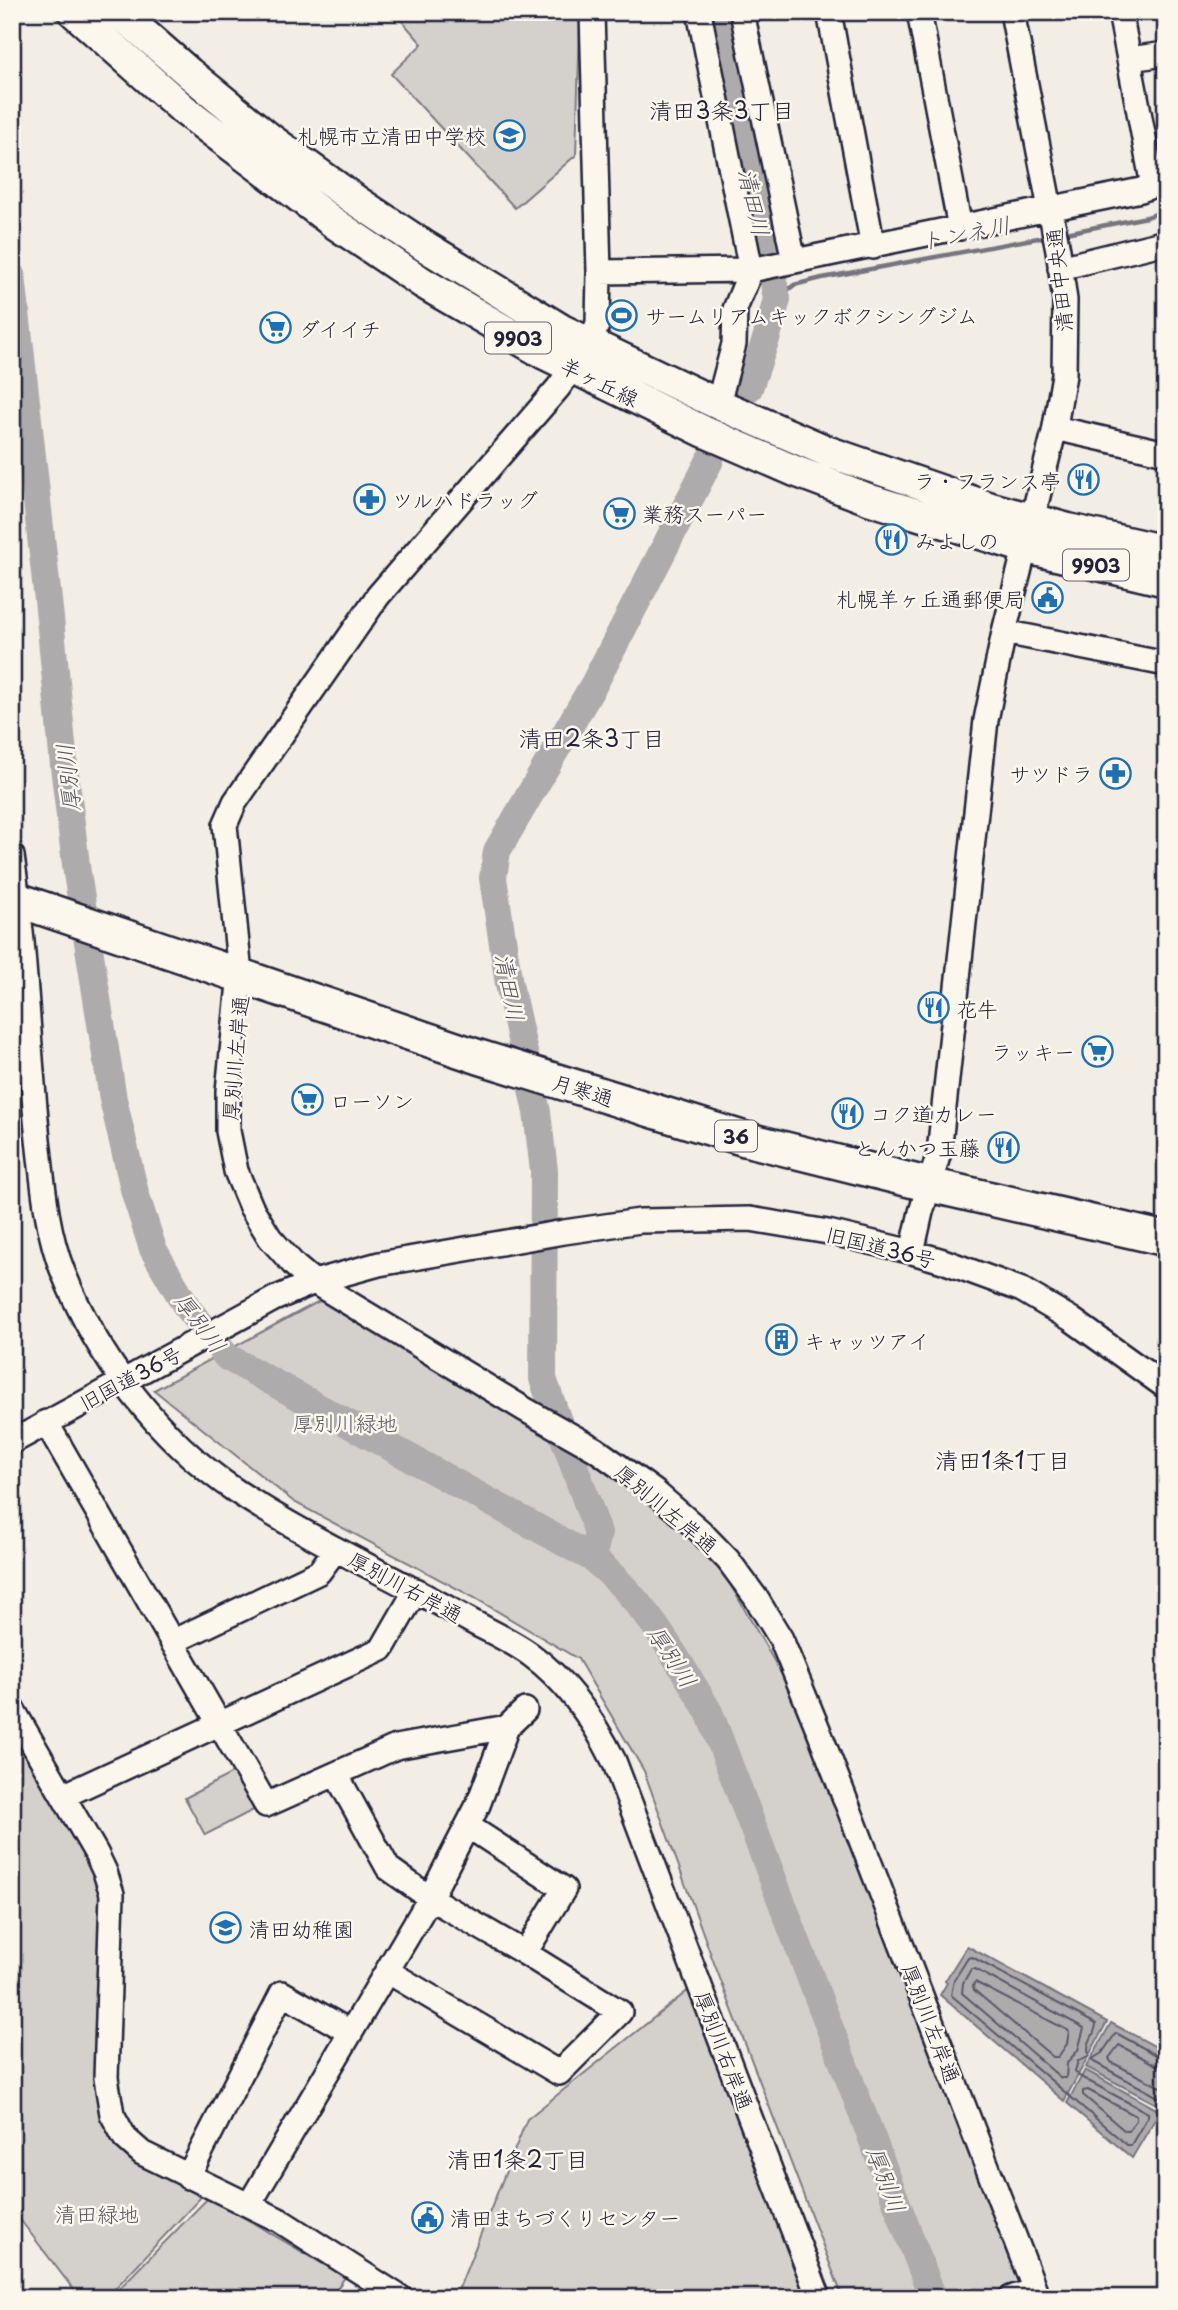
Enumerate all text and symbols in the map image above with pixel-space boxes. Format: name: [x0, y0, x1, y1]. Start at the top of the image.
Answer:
district label: 清田3条3丁目: [649, 92, 795, 127]
school or university icon: 札幌市立清田中学校: [492, 118, 526, 152]
place label: 札幌市立清田中学校: [297, 119, 486, 151]
water label: 清田川: [730, 164, 780, 240]
water label: トンネ川: [917, 206, 1013, 258]
street label: 清田中央通: [1037, 226, 1079, 334]
sports icon: サームリアムキックボクシングジム: [605, 298, 639, 332]
place label: サームリアムキックボクシングジム: [645, 299, 978, 331]
supermarket icon: ダイイチ: [259, 311, 293, 345]
place label: ダイイチ: [299, 312, 381, 344]
road number: 9903: [485, 322, 551, 354]
street label: 羊ヶ丘線: [555, 348, 645, 414]
restaurant icon: ラ・フランス亭: [1067, 463, 1101, 497]
place label: ラ・フランス亭: [914, 464, 1061, 496]
pharmacy icon: ツルハドラッグ: [352, 482, 386, 516]
place label: ツルハドラッグ: [392, 483, 538, 515]
supermarket icon: 業務スーパー: [602, 496, 636, 530]
place label: 業務スーパー: [642, 497, 767, 529]
restaurant icon: みよしの: [875, 523, 909, 557]
place label: みよしの: [915, 524, 999, 556]
road number: 9903: [1063, 550, 1129, 580]
public building icon: 札幌羊ヶ丘通郵便局: [1031, 581, 1065, 615]
place label: 札幌羊ヶ丘通郵便局: [836, 582, 1025, 614]
district label: 清田2条3丁目: [519, 720, 665, 755]
water label: 厚別川: [46, 742, 88, 814]
pharmacy icon: サツドラ: [1099, 756, 1133, 790]
place label: サツドラ: [1009, 757, 1093, 789]
water label: 清田川: [487, 950, 535, 1024]
restaurant icon: 花牛: [916, 991, 950, 1025]
place label: 花牛: [956, 992, 998, 1024]
street label: 厚別川左岸通: [213, 994, 255, 1122]
supermarket icon: ラッキー: [1081, 1034, 1115, 1068]
place label: ラッキー: [991, 1035, 1075, 1067]
street label: 月寒通: [548, 1064, 618, 1114]
supermarket icon: ローソン: [290, 1083, 324, 1117]
place label: ローソン: [330, 1084, 414, 1116]
restaurant icon: コク道カレー: [830, 1096, 864, 1130]
place label: コク道カレー: [870, 1097, 997, 1129]
road number: 36: [715, 1120, 757, 1152]
restaurant icon: とんかつ玉藤: [986, 1130, 1020, 1164]
place label: とんかつ玉藤: [854, 1131, 980, 1163]
street label: 旧国道36号: [823, 1217, 939, 1275]
water label: 厚別川: [166, 1284, 236, 1360]
building icon: キャッツアイ: [764, 1323, 798, 1357]
place label: キャッツアイ: [804, 1324, 929, 1356]
street label: 旧国道36号: [73, 1336, 187, 1418]
park label: 厚別川緑地: [293, 1406, 398, 1438]
district label: 清田1条1丁目: [935, 1442, 1071, 1477]
street label: 厚別川左岸通: [608, 1455, 726, 1561]
street label: 厚別川右岸通: [343, 1542, 469, 1630]
water label: 厚別川: [640, 1618, 706, 1694]
school or university icon: 清田幼稚園: [209, 1911, 243, 1945]
place label: 清田幼稚園: [249, 1912, 354, 1944]
street label: 厚別川左岸通: [894, 1958, 970, 2088]
street label: 厚別川右岸通: [687, 1985, 763, 2115]
district label: 清田1条2丁目: [447, 2141, 589, 2176]
water label: 厚別川: [858, 2141, 916, 2217]
park label: 清田緑地: [55, 2197, 139, 2229]
public building icon: 清田まちづくりセンター: [410, 2200, 444, 2234]
place label: 清田まちづくりセンター: [450, 2201, 680, 2233]

